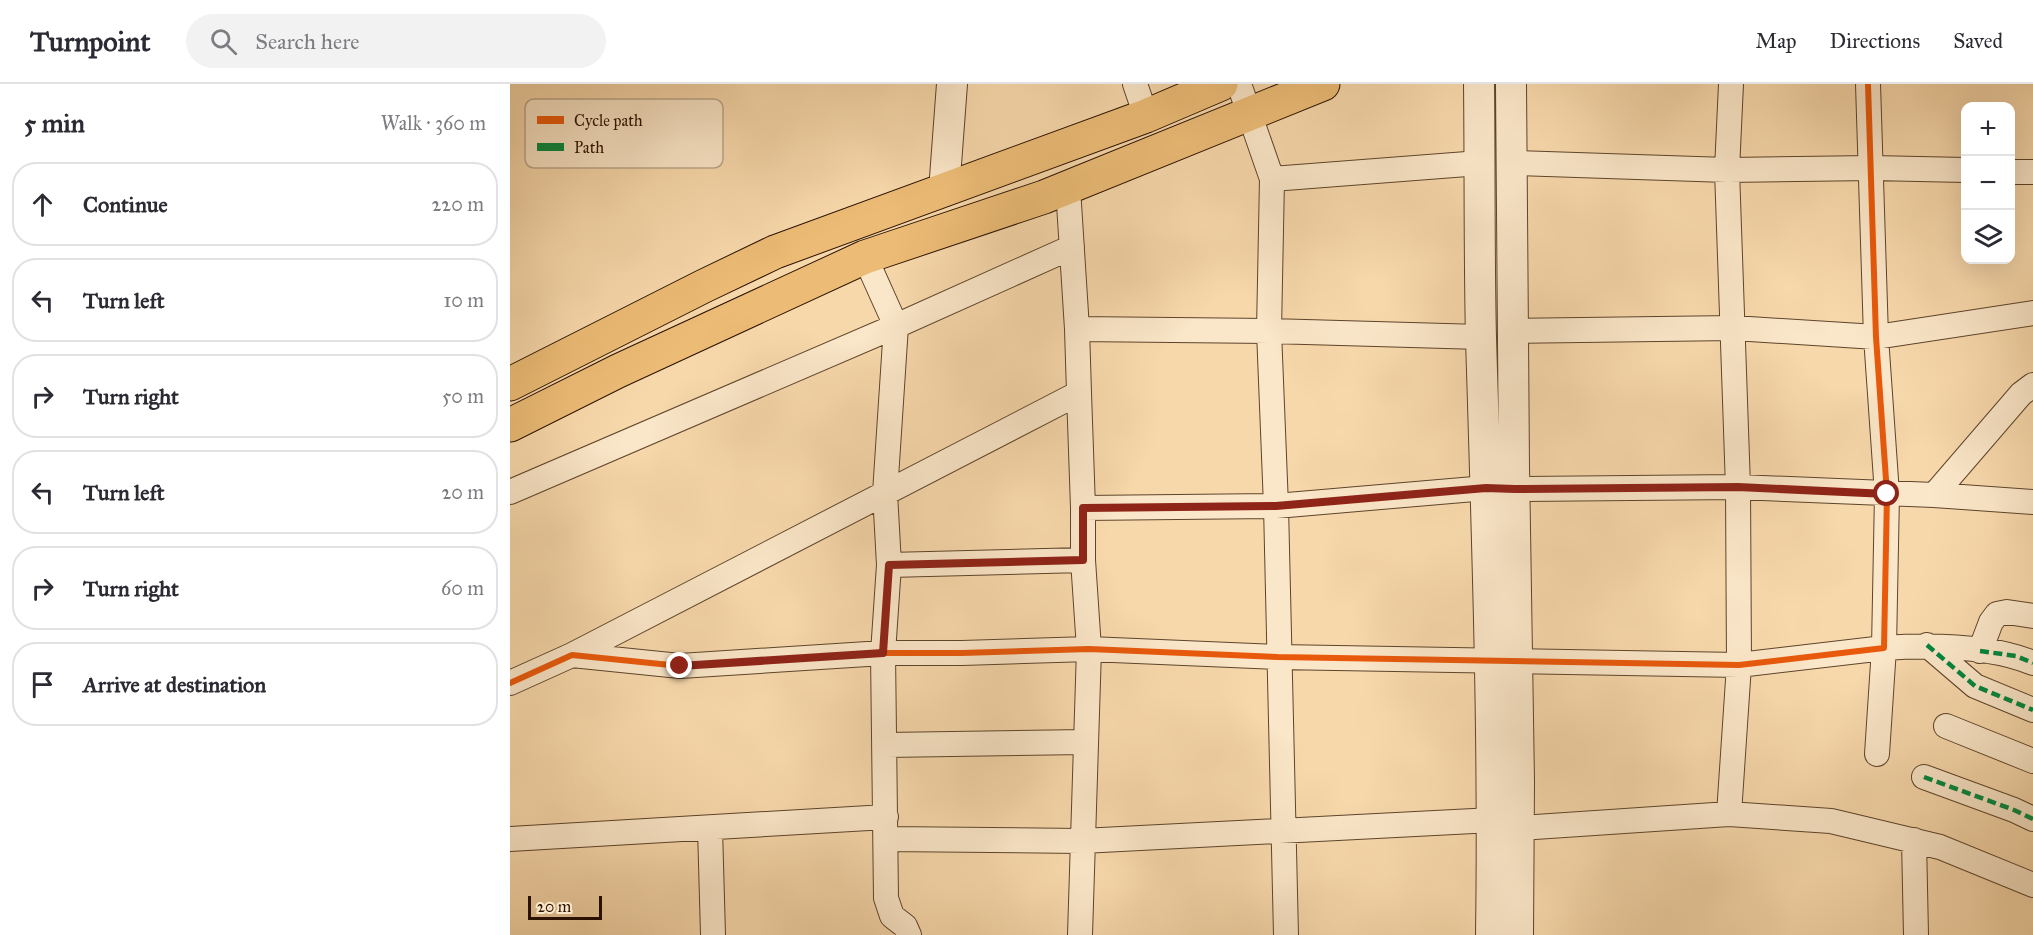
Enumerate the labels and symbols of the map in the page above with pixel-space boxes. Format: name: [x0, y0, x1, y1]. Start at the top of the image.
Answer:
legend: [525, 99, 723, 168]
text: Cycle path: [574, 111, 643, 130]
text: Path: [574, 138, 604, 157]
route start: [1873, 480, 1899, 506]
route end: [666, 652, 692, 678]
scale bar: [528, 893, 602, 920]

